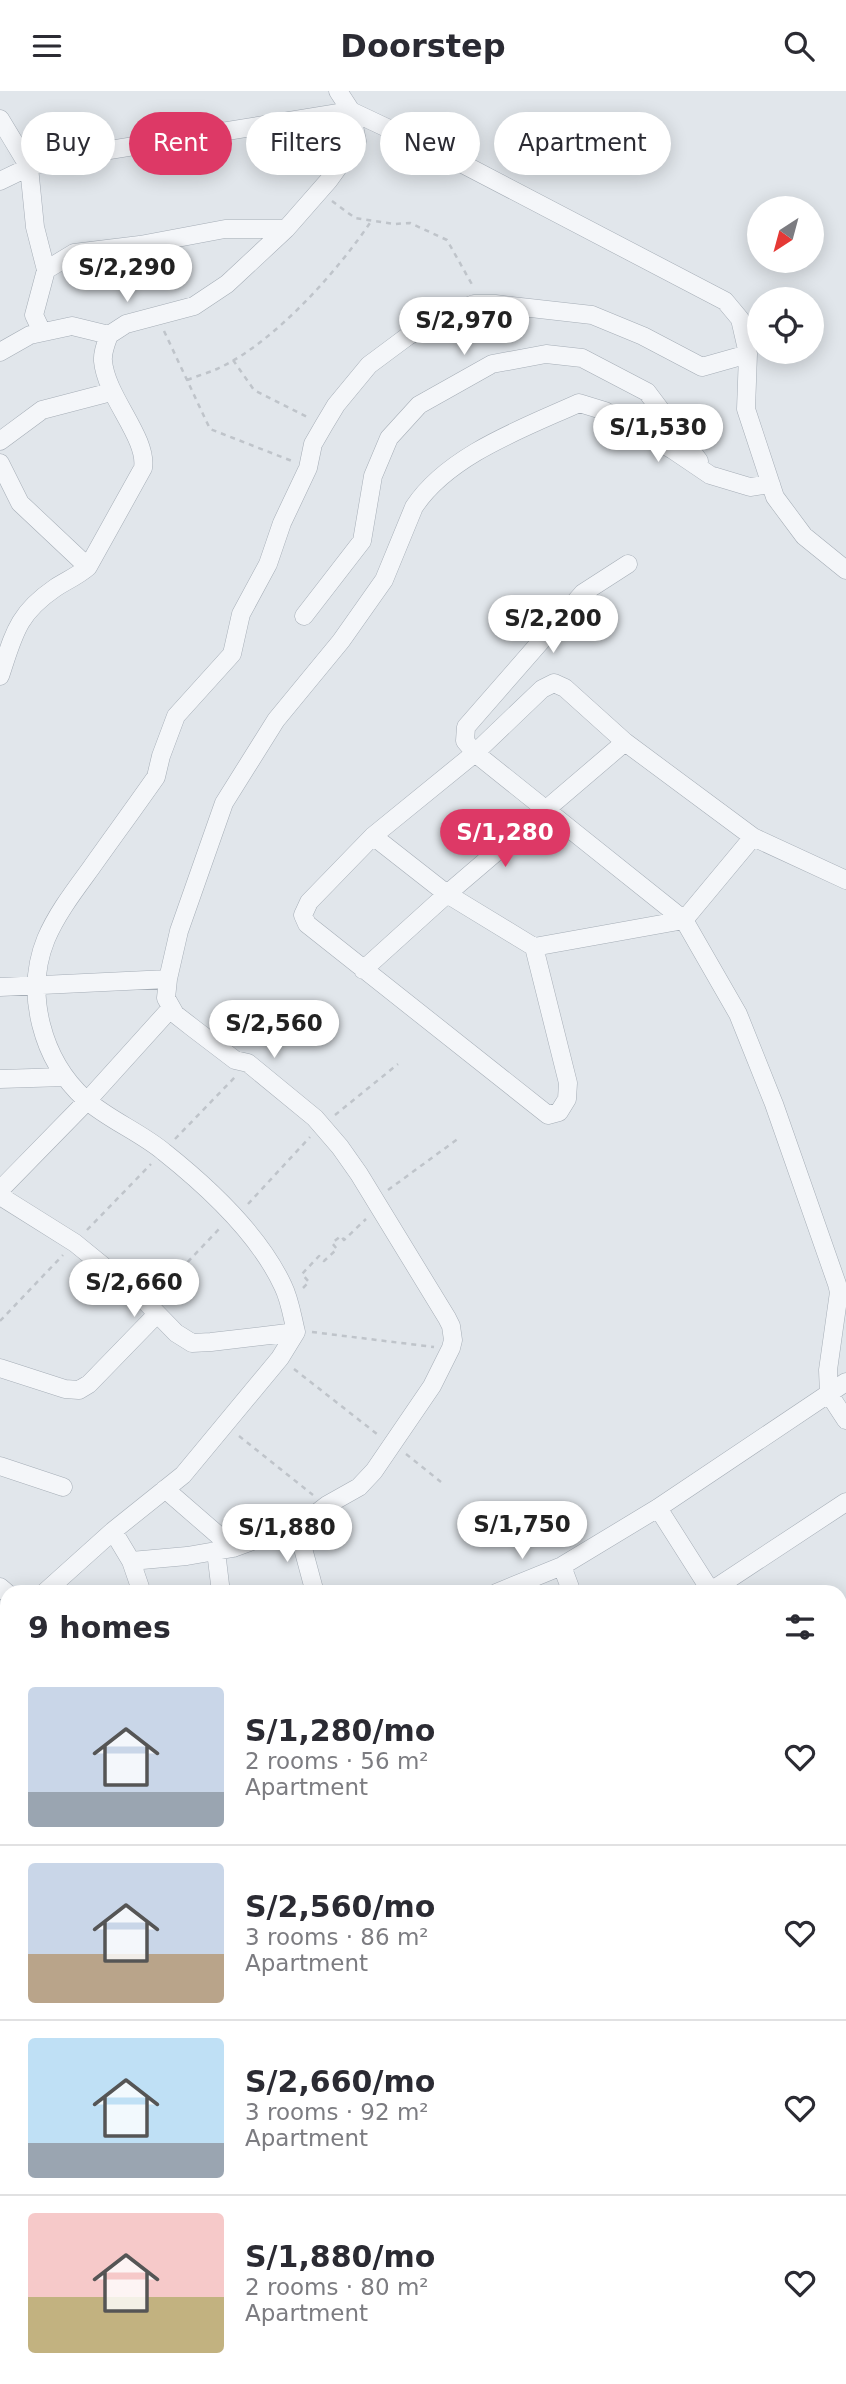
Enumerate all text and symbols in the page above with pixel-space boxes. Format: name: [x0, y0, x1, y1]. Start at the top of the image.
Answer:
icon: menu: [28, 27, 66, 65]
text: Doorstep: [340, 27, 506, 65]
icon: search: [780, 27, 818, 65]
chip: Buy: [21, 112, 115, 175]
chip: Rent: [129, 112, 232, 175]
chip: Filters: [246, 112, 366, 175]
chip: New: [380, 112, 480, 175]
chip: Apartment: [494, 112, 671, 175]
north arrow: [747, 196, 824, 273]
map controls: [747, 196, 824, 364]
pin: S/2,290: [62, 245, 192, 304]
text: S/2,290: [78, 254, 176, 280]
button: locate: [747, 287, 824, 364]
pin: S/2,970: [399, 297, 529, 357]
text: S/2,970: [415, 307, 513, 333]
pin: S/1,530: [593, 405, 723, 464]
text: S/1,530: [609, 414, 707, 440]
pin: S/2,200: [488, 595, 618, 655]
text: S/2,200: [504, 605, 602, 631]
pin: S/1,280: [440, 809, 570, 869]
text: S/1,280: [456, 819, 554, 845]
pin: S/2,560: [209, 1000, 339, 1060]
text: S/2,560: [225, 1010, 323, 1036]
pin: S/2,660: [69, 1259, 199, 1319]
text: S/2,660: [85, 1269, 183, 1295]
pin: S/1,750: [457, 1501, 587, 1561]
pin: S/1,880: [222, 1505, 352, 1564]
text: S/1,750: [473, 1511, 571, 1537]
text: S/1,880: [238, 1514, 336, 1540]
icon: filters: [781, 1608, 819, 1646]
text: 9 homes: [28, 1610, 171, 1645]
text: S/1,280/mo: [245, 1713, 435, 1748]
icon: home: [84, 1715, 168, 1799]
icon: heart: [781, 1738, 819, 1776]
text: 2 rooms · 56 m²: [245, 1748, 429, 1774]
text: Apartment: [245, 1774, 368, 1800]
text: S/2,560/mo: [245, 1889, 435, 1924]
icon: home: [84, 1891, 168, 1975]
icon: heart: [781, 1914, 819, 1952]
text: 3 rooms · 86 m²: [245, 1924, 429, 1950]
text: Apartment: [245, 1950, 368, 1976]
text: S/2,660/mo: [245, 2064, 435, 2099]
icon: home: [84, 2066, 168, 2150]
icon: heart: [781, 2089, 819, 2127]
text: 3 rooms · 92 m²: [245, 2099, 429, 2125]
text: Apartment: [245, 2125, 368, 2151]
text: S/1,880/mo: [245, 2239, 435, 2274]
icon: home: [84, 2241, 168, 2325]
icon: heart: [781, 2264, 819, 2302]
text: 2 rooms · 80 m²: [245, 2274, 429, 2300]
text: Apartment: [245, 2300, 368, 2326]

